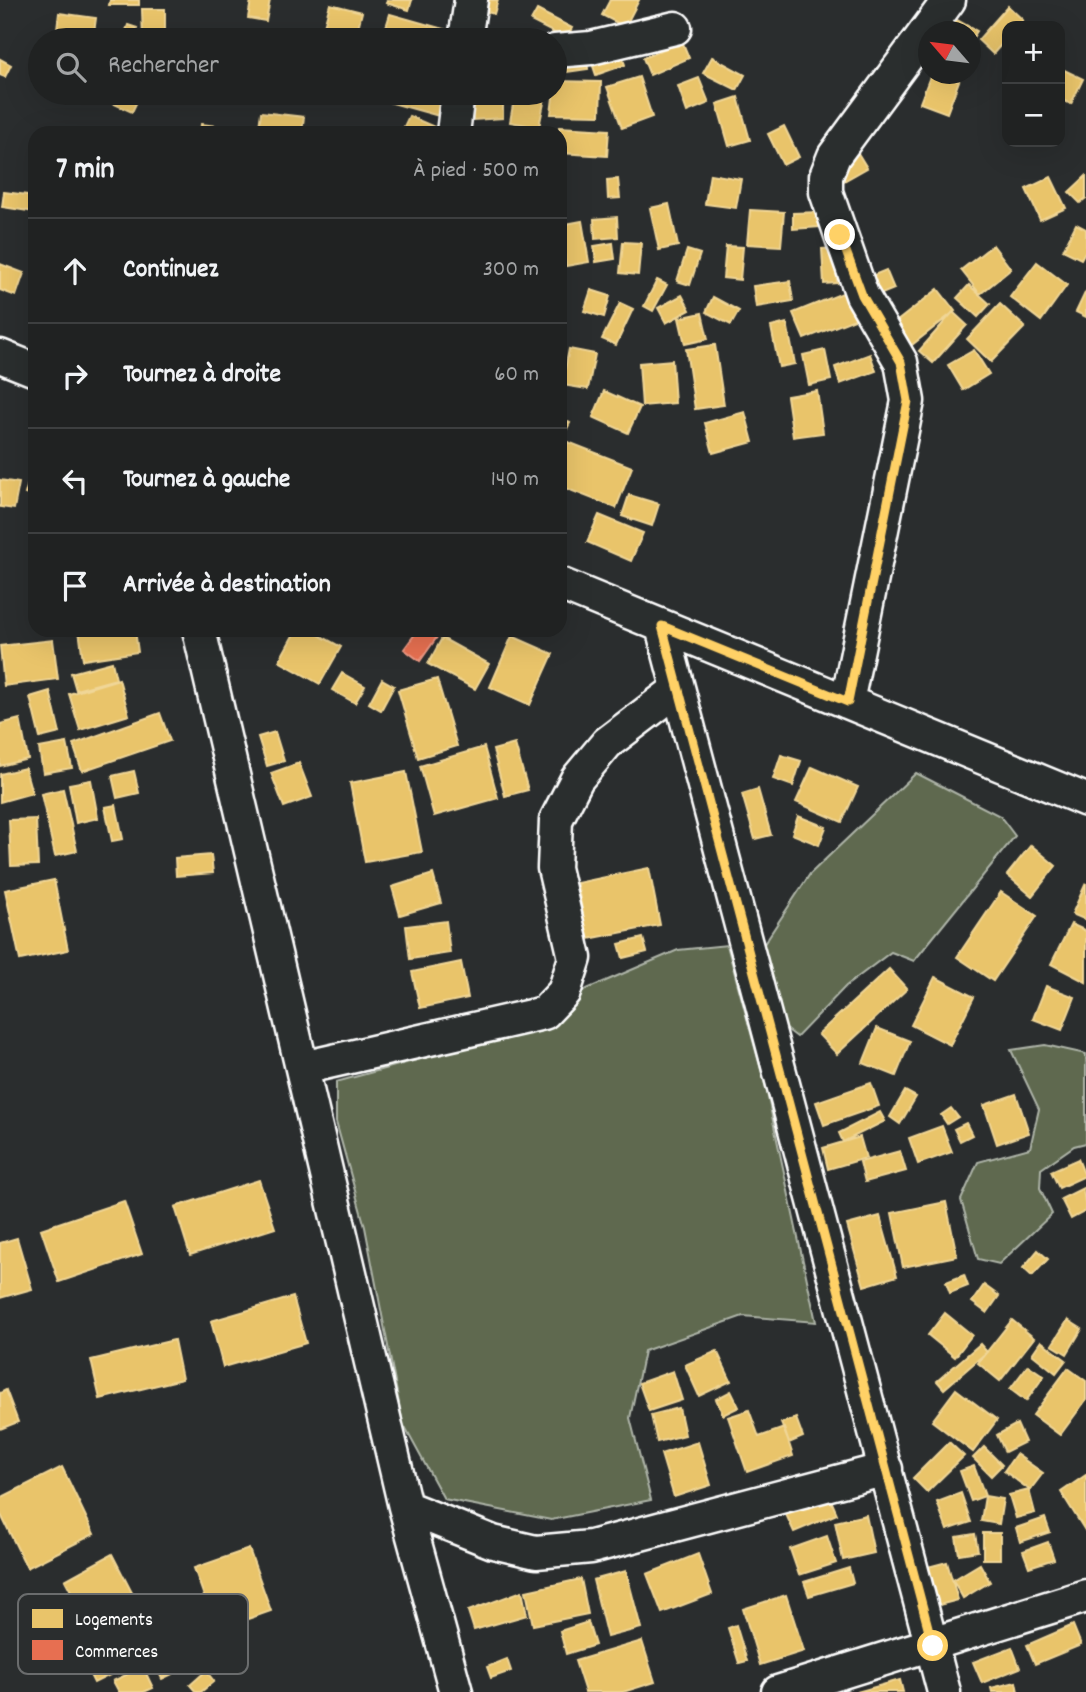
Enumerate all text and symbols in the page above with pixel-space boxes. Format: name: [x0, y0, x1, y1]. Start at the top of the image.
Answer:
north arrow: [918, 21, 981, 84]
map controls: [1002, 21, 1065, 147]
button: +: [1002, 21, 1065, 84]
search box: [28, 28, 567, 105]
icon: search: [52, 48, 90, 86]
text: Rechercher: [108, 48, 219, 85]
button: −: [1002, 84, 1065, 147]
text: 7 min: [56, 150, 114, 193]
text: À pied · 500 m: [414, 155, 539, 188]
route end: [824, 219, 855, 250]
icon: ahead: [56, 252, 94, 290]
text: Continuez: [123, 252, 218, 289]
text: 300 m: [483, 254, 539, 287]
icon: right: [56, 357, 94, 395]
text: Tournez à droite: [123, 357, 281, 394]
text: 60 m: [494, 359, 539, 392]
icon: left: [56, 462, 94, 500]
text: Tournez à gauche: [123, 462, 290, 499]
text: 140 m: [491, 464, 539, 497]
icon: arrive: [56, 567, 94, 605]
text: Arrivée à destination: [123, 567, 331, 604]
legend: [18, 1594, 248, 1674]
text: Logements: [75, 1608, 153, 1635]
route start: [917, 1630, 948, 1661]
text: Commerces: [75, 1640, 158, 1667]

